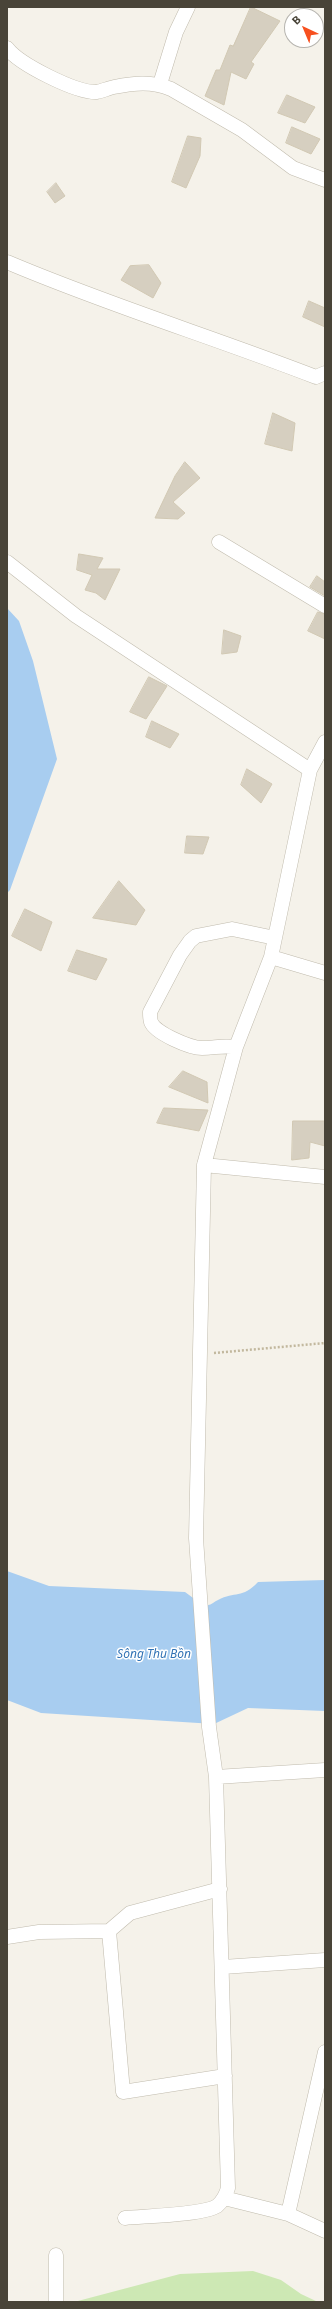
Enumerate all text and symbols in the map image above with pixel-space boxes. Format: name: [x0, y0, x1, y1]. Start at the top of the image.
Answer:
north arrow: [284, 8, 324, 48]
text: B: [288, 12, 304, 28]
water label: Sông Thu Bồn: [117, 1648, 191, 1662]

